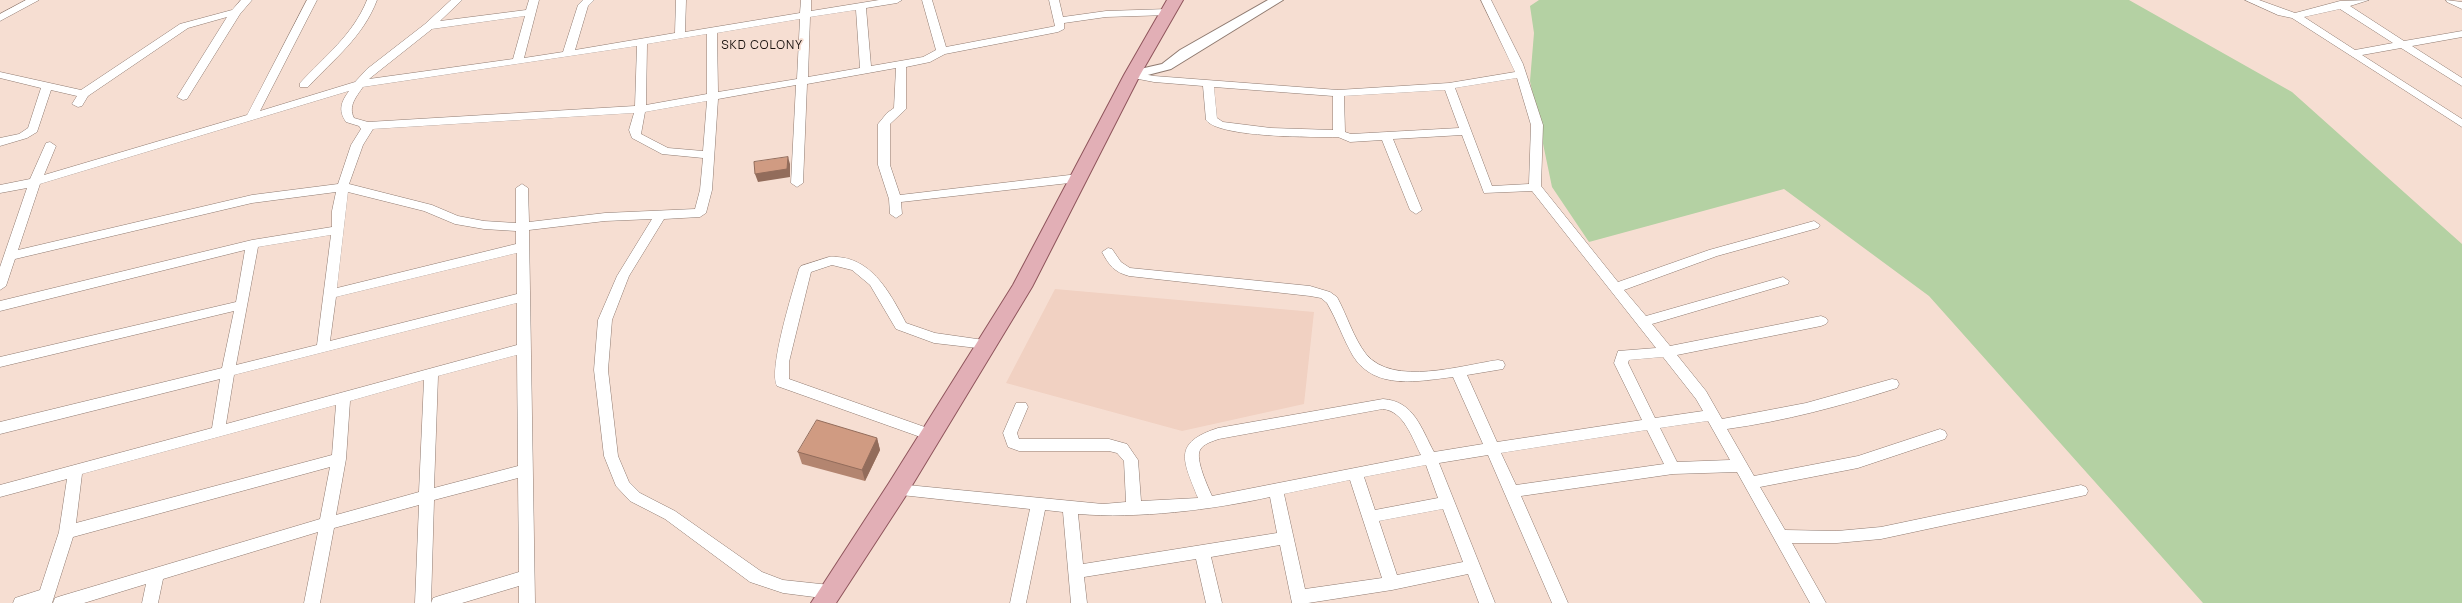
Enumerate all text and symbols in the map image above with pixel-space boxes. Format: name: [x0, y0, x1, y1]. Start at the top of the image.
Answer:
district label: SKD COLONY: [721, 39, 803, 53]

